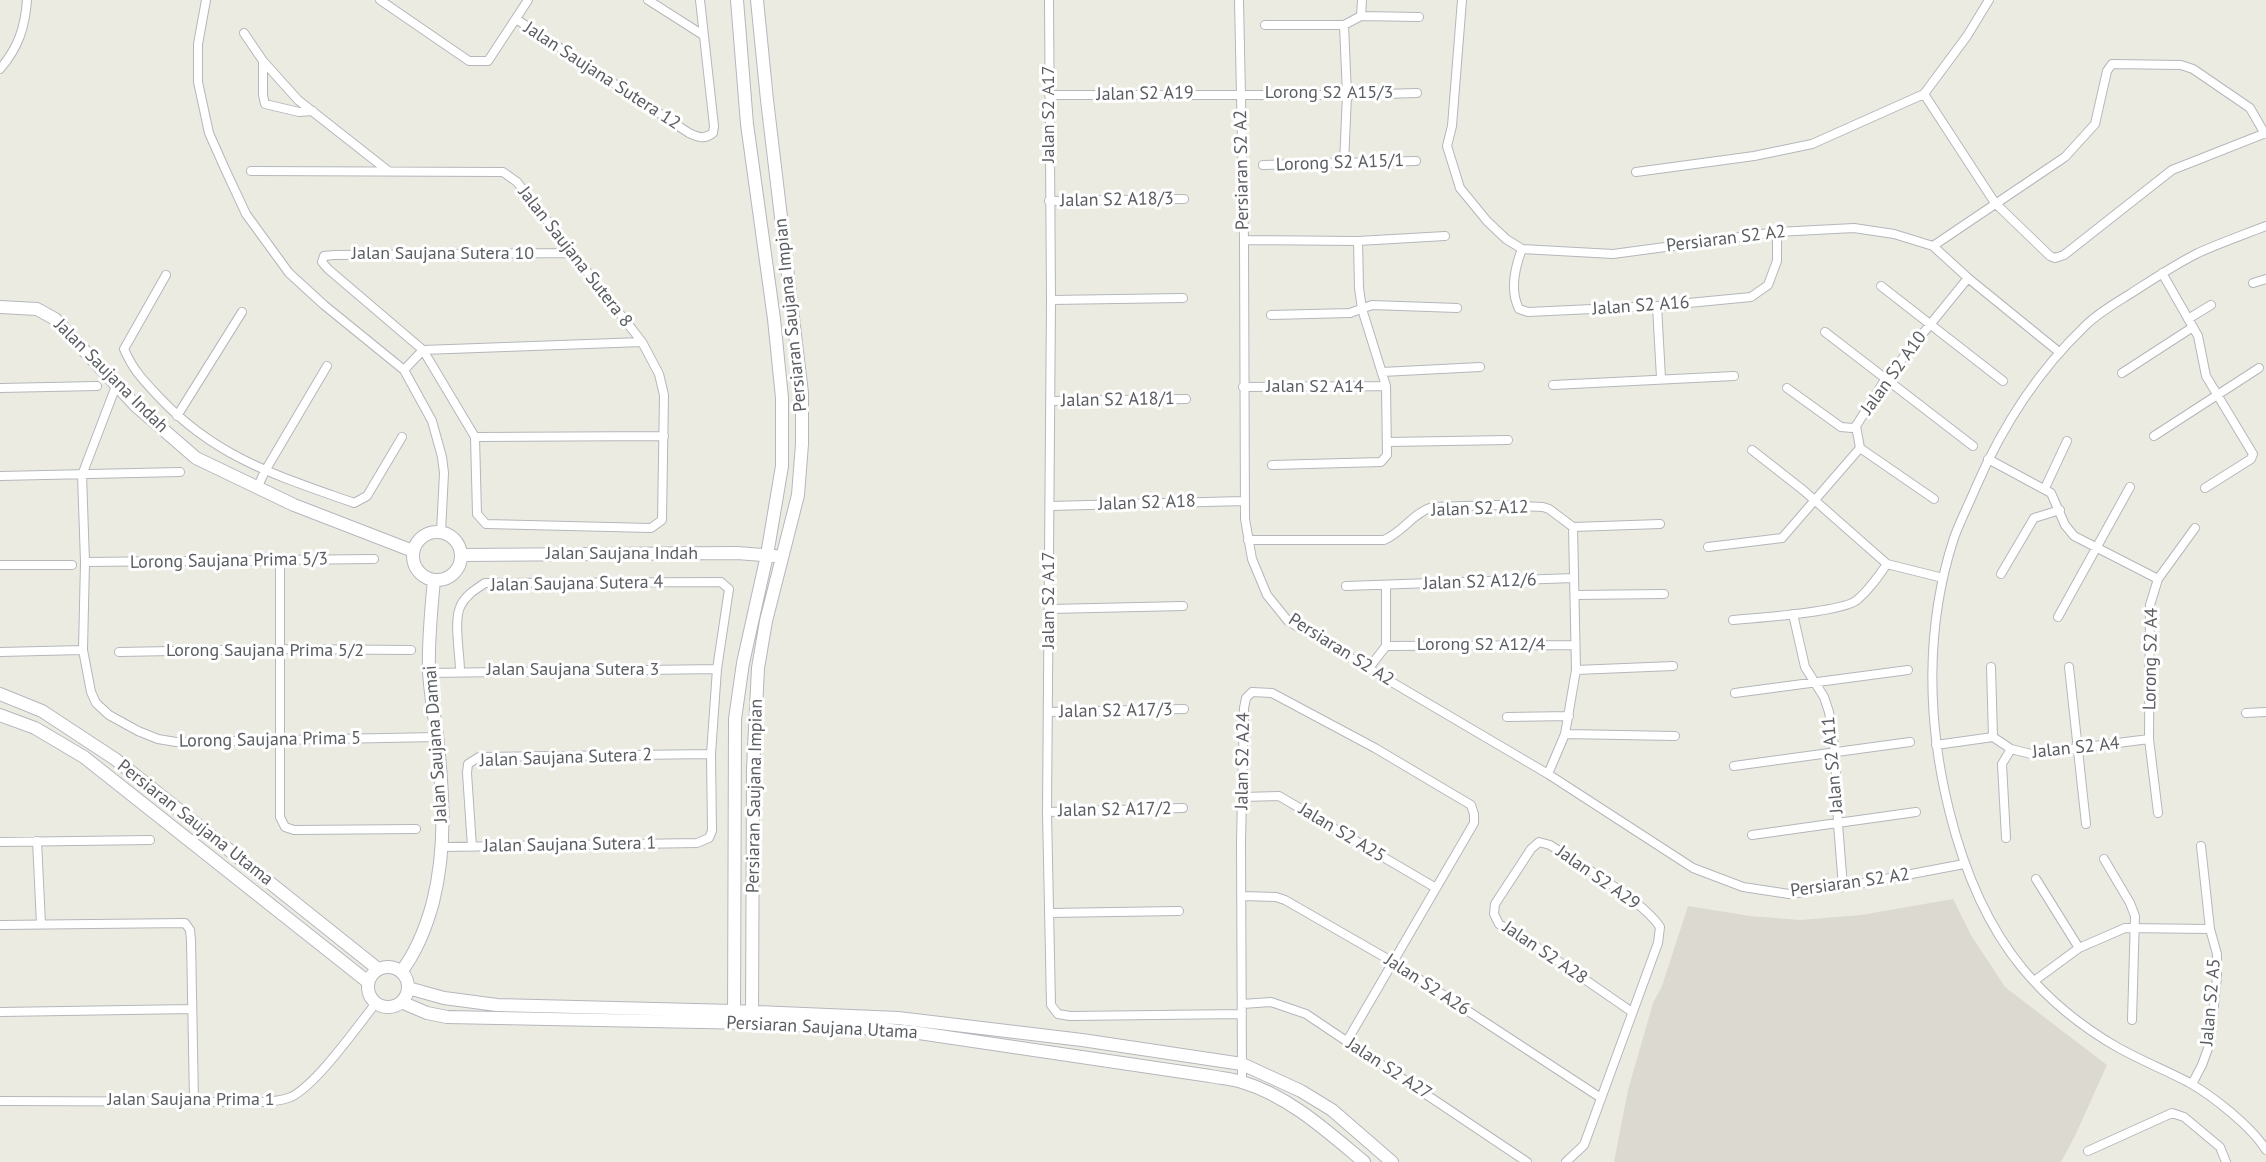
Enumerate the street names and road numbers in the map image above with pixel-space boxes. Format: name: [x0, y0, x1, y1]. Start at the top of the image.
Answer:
street label: Jalan Saujana Sutera 12: [520, 17, 684, 135]
street label: Jalan S2 A17: [1038, 65, 1060, 163]
street label: Jalan S2 A19: [1096, 82, 1194, 106]
street label: Lorong S2 A15/3: [1265, 82, 1393, 104]
street label: Persiaran S2 A2: [1230, 110, 1254, 230]
street label: Lorong S2 A15/1: [1275, 150, 1405, 176]
street label: Jalan Saujana Sutera 8: [513, 182, 637, 332]
street label: Jalan S2 A18/3: [1060, 188, 1174, 212]
street label: Persiaran Saujana Impian: [770, 217, 812, 413]
street label: Persiaran S2 A2: [1665, 221, 1787, 257]
street label: Jalan Saujana Sutera 10: [352, 243, 534, 265]
street label: Jalan S2 A16: [1592, 292, 1690, 320]
street label: Jalan Saujana Indah: [50, 315, 172, 437]
street label: Jalan S2 A10: [1857, 327, 1931, 419]
street label: Jalan S2 A14: [1266, 376, 1364, 398]
street label: Jalan S2 A18/1: [1061, 388, 1175, 412]
street label: Jalan S2 A18: [1098, 491, 1196, 515]
street label: Jalan S2 A12: [1431, 497, 1529, 521]
street label: Jalan Saujana Indah: [546, 543, 698, 565]
street label: Lorong Saujana Prima 5/3: [130, 548, 328, 574]
street label: Jalan S2 A17: [1038, 551, 1060, 649]
street label: Jalan S2 A12/6: [1423, 569, 1537, 595]
street label: Jalan Saujana Sutera 4: [491, 572, 663, 596]
street label: Lorong S2 A4: [2139, 608, 2163, 710]
street label: Persiaran S2 A2: [1284, 609, 1398, 691]
street label: Lorong S2 A12/4: [1417, 634, 1545, 656]
street label: Lorong Saujana Prima 5/2: [166, 640, 364, 662]
street label: Jalan Saujana Sutera 3: [487, 659, 659, 681]
street label: Jalan Saujana Damai: [420, 665, 452, 823]
street label: Persiaran Saujana Impian: [743, 699, 767, 893]
street label: Jalan S2 A17/3: [1059, 699, 1173, 723]
street label: Jalan S2 A24: [1231, 712, 1255, 810]
street label: Jalan S2 A11: [1818, 716, 1848, 814]
street label: Lorong Saujana Prima 5: [179, 728, 361, 752]
street label: Jalan S2 A4: [2031, 733, 2121, 763]
street label: Jalan Saujana Sutera 2: [479, 744, 653, 772]
street label: Persiaran Saujana Utama: [113, 756, 277, 890]
street label: Jalan S2 A17/2: [1058, 798, 1172, 822]
street label: Jalan S2 A25: [1295, 799, 1389, 867]
street label: Jalan Saujana Sutera 1: [484, 833, 656, 857]
street label: Jalan S2 A29: [1552, 841, 1644, 915]
street label: Persiaran S2 A2: [1789, 864, 1911, 902]
street label: Jalan S2 A28: [1499, 917, 1591, 989]
street label: Jalan S2 A26: [1380, 949, 1474, 1021]
street label: Jalan S2 A5: [2196, 957, 2226, 1047]
street label: Persiaran Saujana Utama: [726, 1012, 918, 1044]
street label: Jalan S2 A27: [1342, 1033, 1436, 1105]
street label: Jalan Saujana Prima 1: [107, 1089, 275, 1111]

